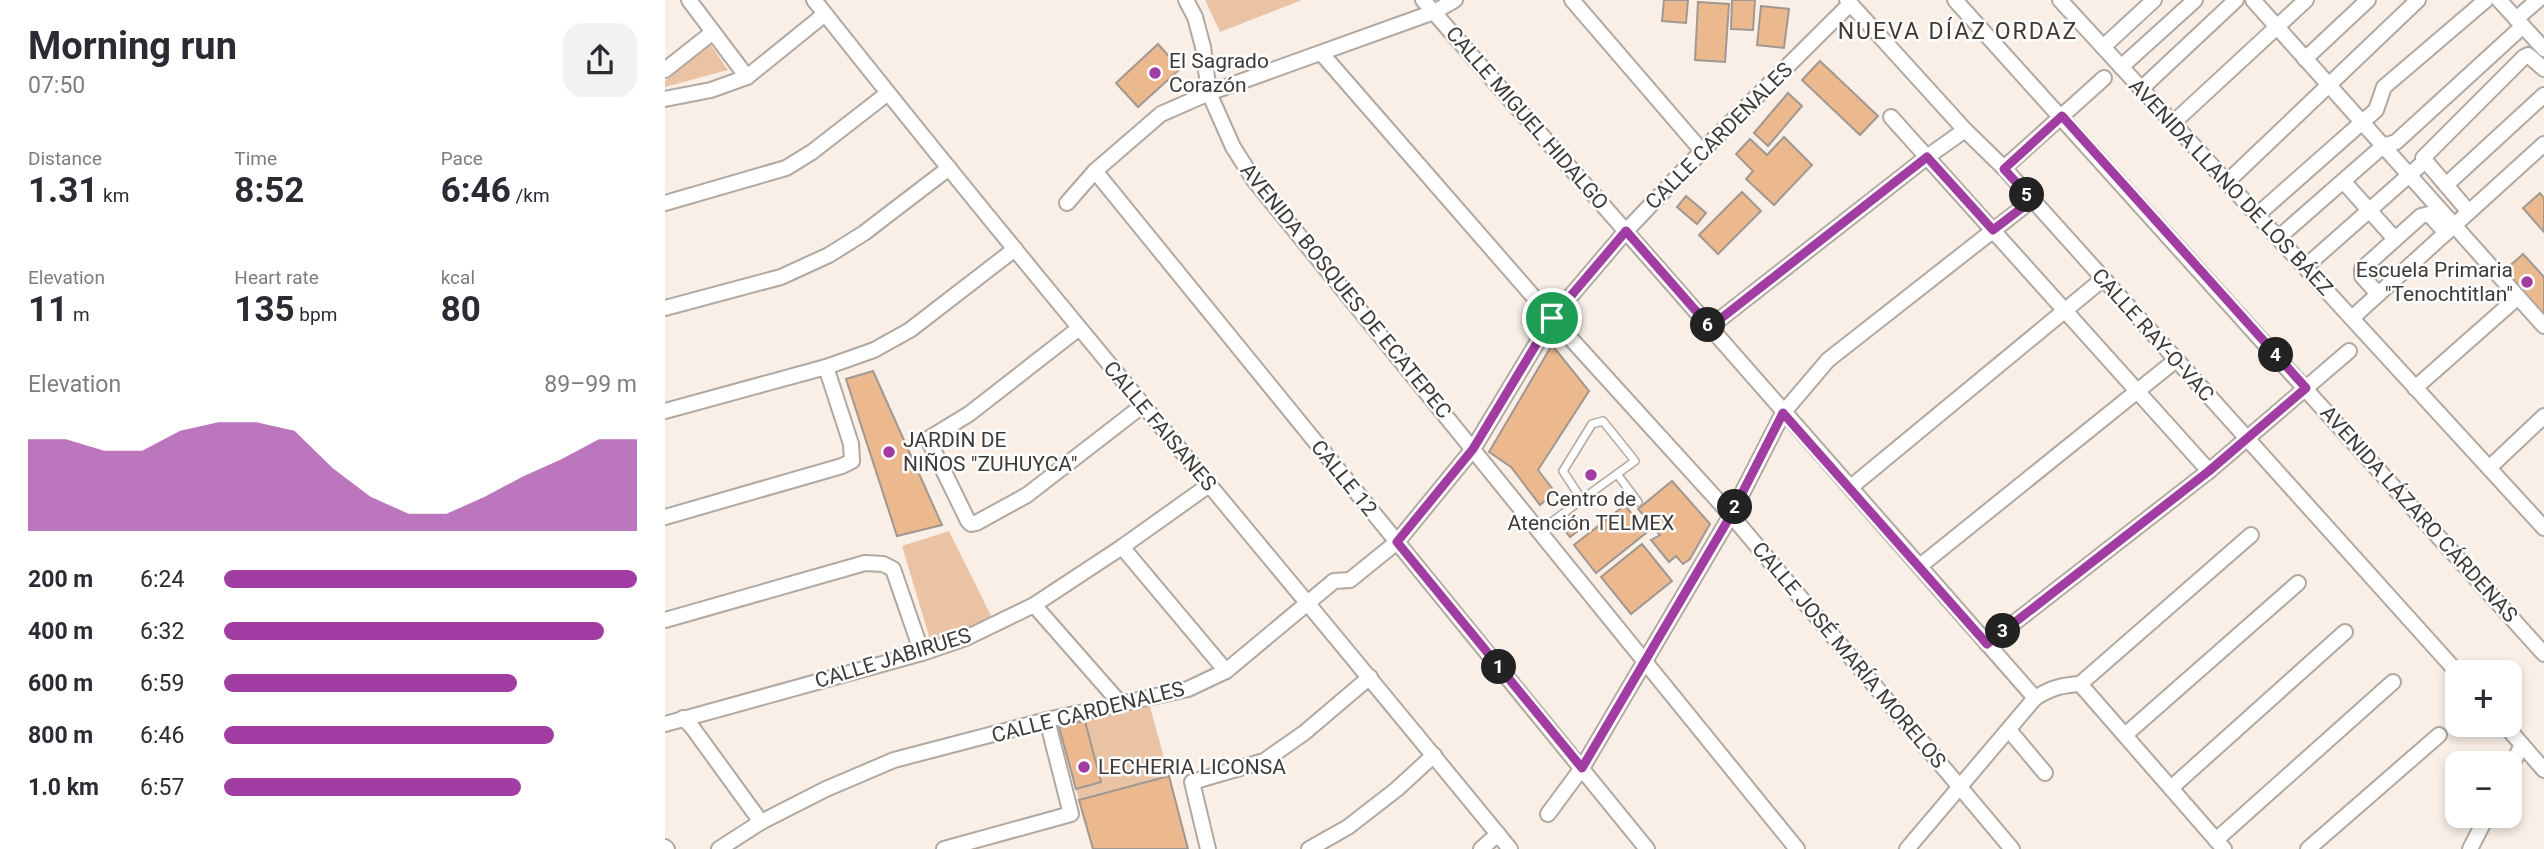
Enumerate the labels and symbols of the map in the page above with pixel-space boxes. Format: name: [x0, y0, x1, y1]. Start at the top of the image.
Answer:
district label: NUEVA DÍAZ ORDAZ: [1838, 17, 2078, 45]
street label: CALLE MIGUEL HIDALGO: [1441, 21, 1613, 215]
place label: El Sagrado Corazón: [1169, 49, 1269, 97]
street label: CALLE CARDENALES: [1641, 58, 1797, 214]
marker: El Sagrado Corazón: [1147, 65, 1163, 81]
street label: AVENIDA LLANO DE LOS BÁEZ: [2124, 74, 2338, 300]
street label: AVENIDA BOSQUES DE ECATEPEC: [1236, 159, 1456, 423]
pin: 5: [2009, 178, 2045, 212]
place label: Escuela Primaria "Tenochtitlan": [2356, 258, 2513, 306]
street label: CALLE RAY-O-VAC: [2087, 264, 2219, 406]
marker: Escuela Primaria "Tenochtitlan": [2519, 274, 2535, 290]
pin: [1522, 288, 1582, 348]
pin: 6: [1691, 308, 1725, 342]
pin: 4: [2259, 338, 2293, 372]
street label: CALLE FAISANES: [1099, 356, 1221, 496]
street label: AVENIDA LÁZARO CÁRDENAS: [2315, 401, 2523, 627]
place label: JARDIN DE NIÑOS "ZUHUYCA": [903, 428, 1078, 476]
street label: CALLE 12: [1306, 435, 1382, 521]
marker: JARDIN DE NIÑOS "ZUHUYCA": [881, 444, 897, 460]
marker: Centro de Atención TELMEX: [1583, 467, 1599, 483]
place label: Centro de Atención TELMEX: [1508, 487, 1674, 535]
pin: 2: [1717, 490, 1753, 524]
street label: CALLE JOSÉ MARÍA MORELOS: [1747, 537, 1951, 773]
pin: 3: [1985, 614, 2021, 648]
street label: CALLE JABIRUES: [812, 623, 974, 693]
pin: 1: [1481, 650, 1517, 684]
street label: CALLE CARDENALES: [989, 676, 1187, 748]
place label: LECHERIA LICONSA: [1098, 755, 1286, 779]
marker: LECHERIA LICONSA: [1076, 759, 1092, 775]

